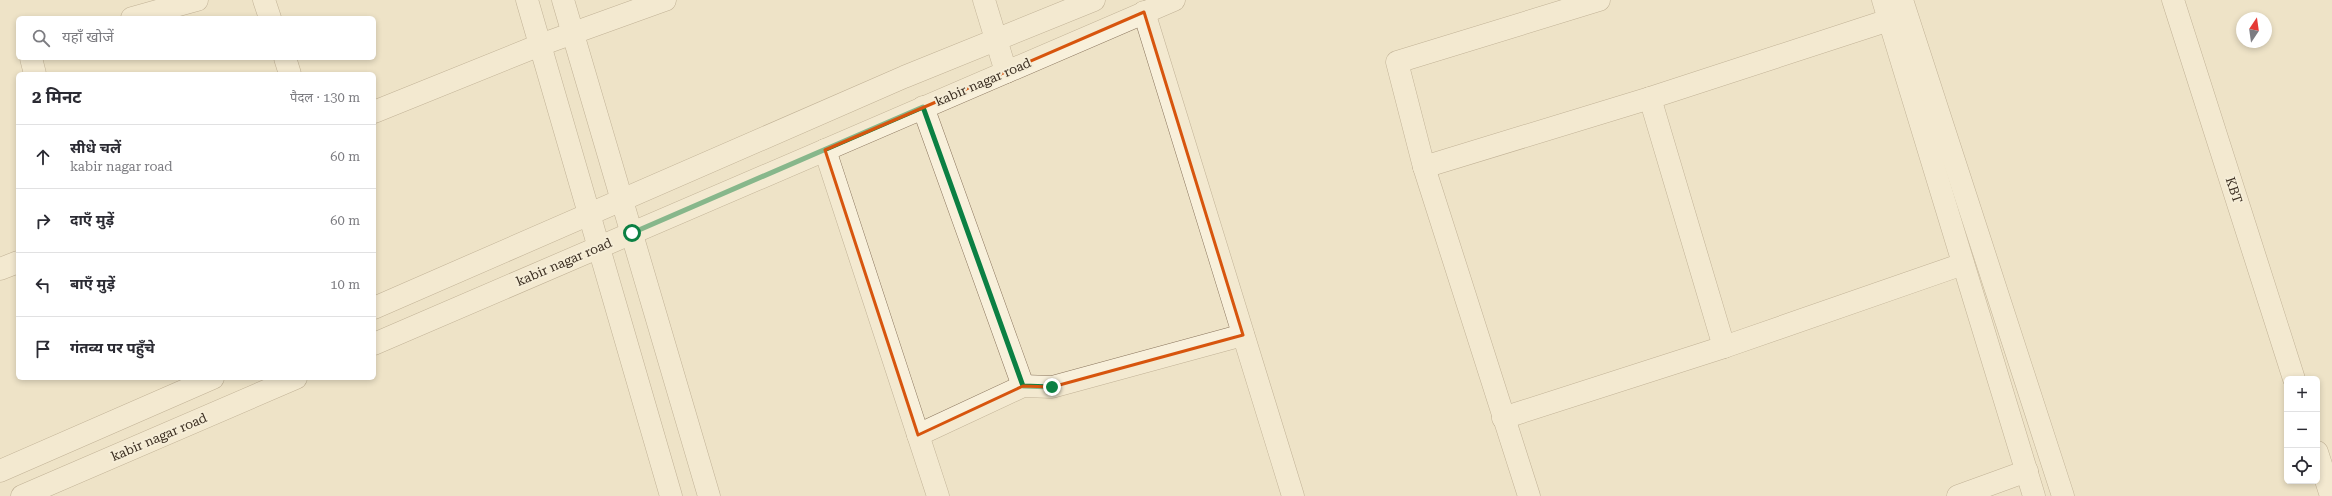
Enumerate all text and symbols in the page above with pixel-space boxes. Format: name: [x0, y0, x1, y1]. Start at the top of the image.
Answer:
north arrow: [2236, 12, 2272, 48]
search box: [16, 16, 376, 60]
icon: search: [30, 27, 52, 49]
text: यहाँ खोजें: [62, 28, 114, 46]
street label: kabir nagar road: [933, 55, 1034, 109]
text: 2 मिनट: [32, 87, 82, 107]
text: पैदल · 130 m: [290, 90, 360, 105]
text: सीधे चलें: [70, 139, 121, 157]
icon: ahead: [32, 146, 54, 168]
text: 60 m: [330, 149, 360, 164]
text: kabir nagar road: [70, 159, 173, 174]
street label: KBT: [2223, 175, 2245, 205]
icon: right: [32, 210, 54, 232]
text: दाएँ मुड़ें: [70, 211, 114, 229]
text: 60 m: [330, 213, 360, 228]
route start: [623, 224, 641, 242]
street label: kabir nagar road: [514, 235, 615, 289]
icon: left: [32, 274, 54, 296]
text: बाएँ मुड़ें: [70, 275, 115, 293]
text: 10 m: [330, 277, 360, 292]
icon: arrive: [32, 338, 54, 360]
text: गंतव्य पर पहुँचे: [70, 339, 155, 357]
map controls: [2284, 376, 2320, 484]
button: +: [2284, 376, 2320, 412]
route end: [1043, 378, 1061, 396]
street label: kabir nagar road: [109, 410, 210, 464]
button: −: [2284, 412, 2320, 448]
button: locate: [2284, 448, 2320, 484]

